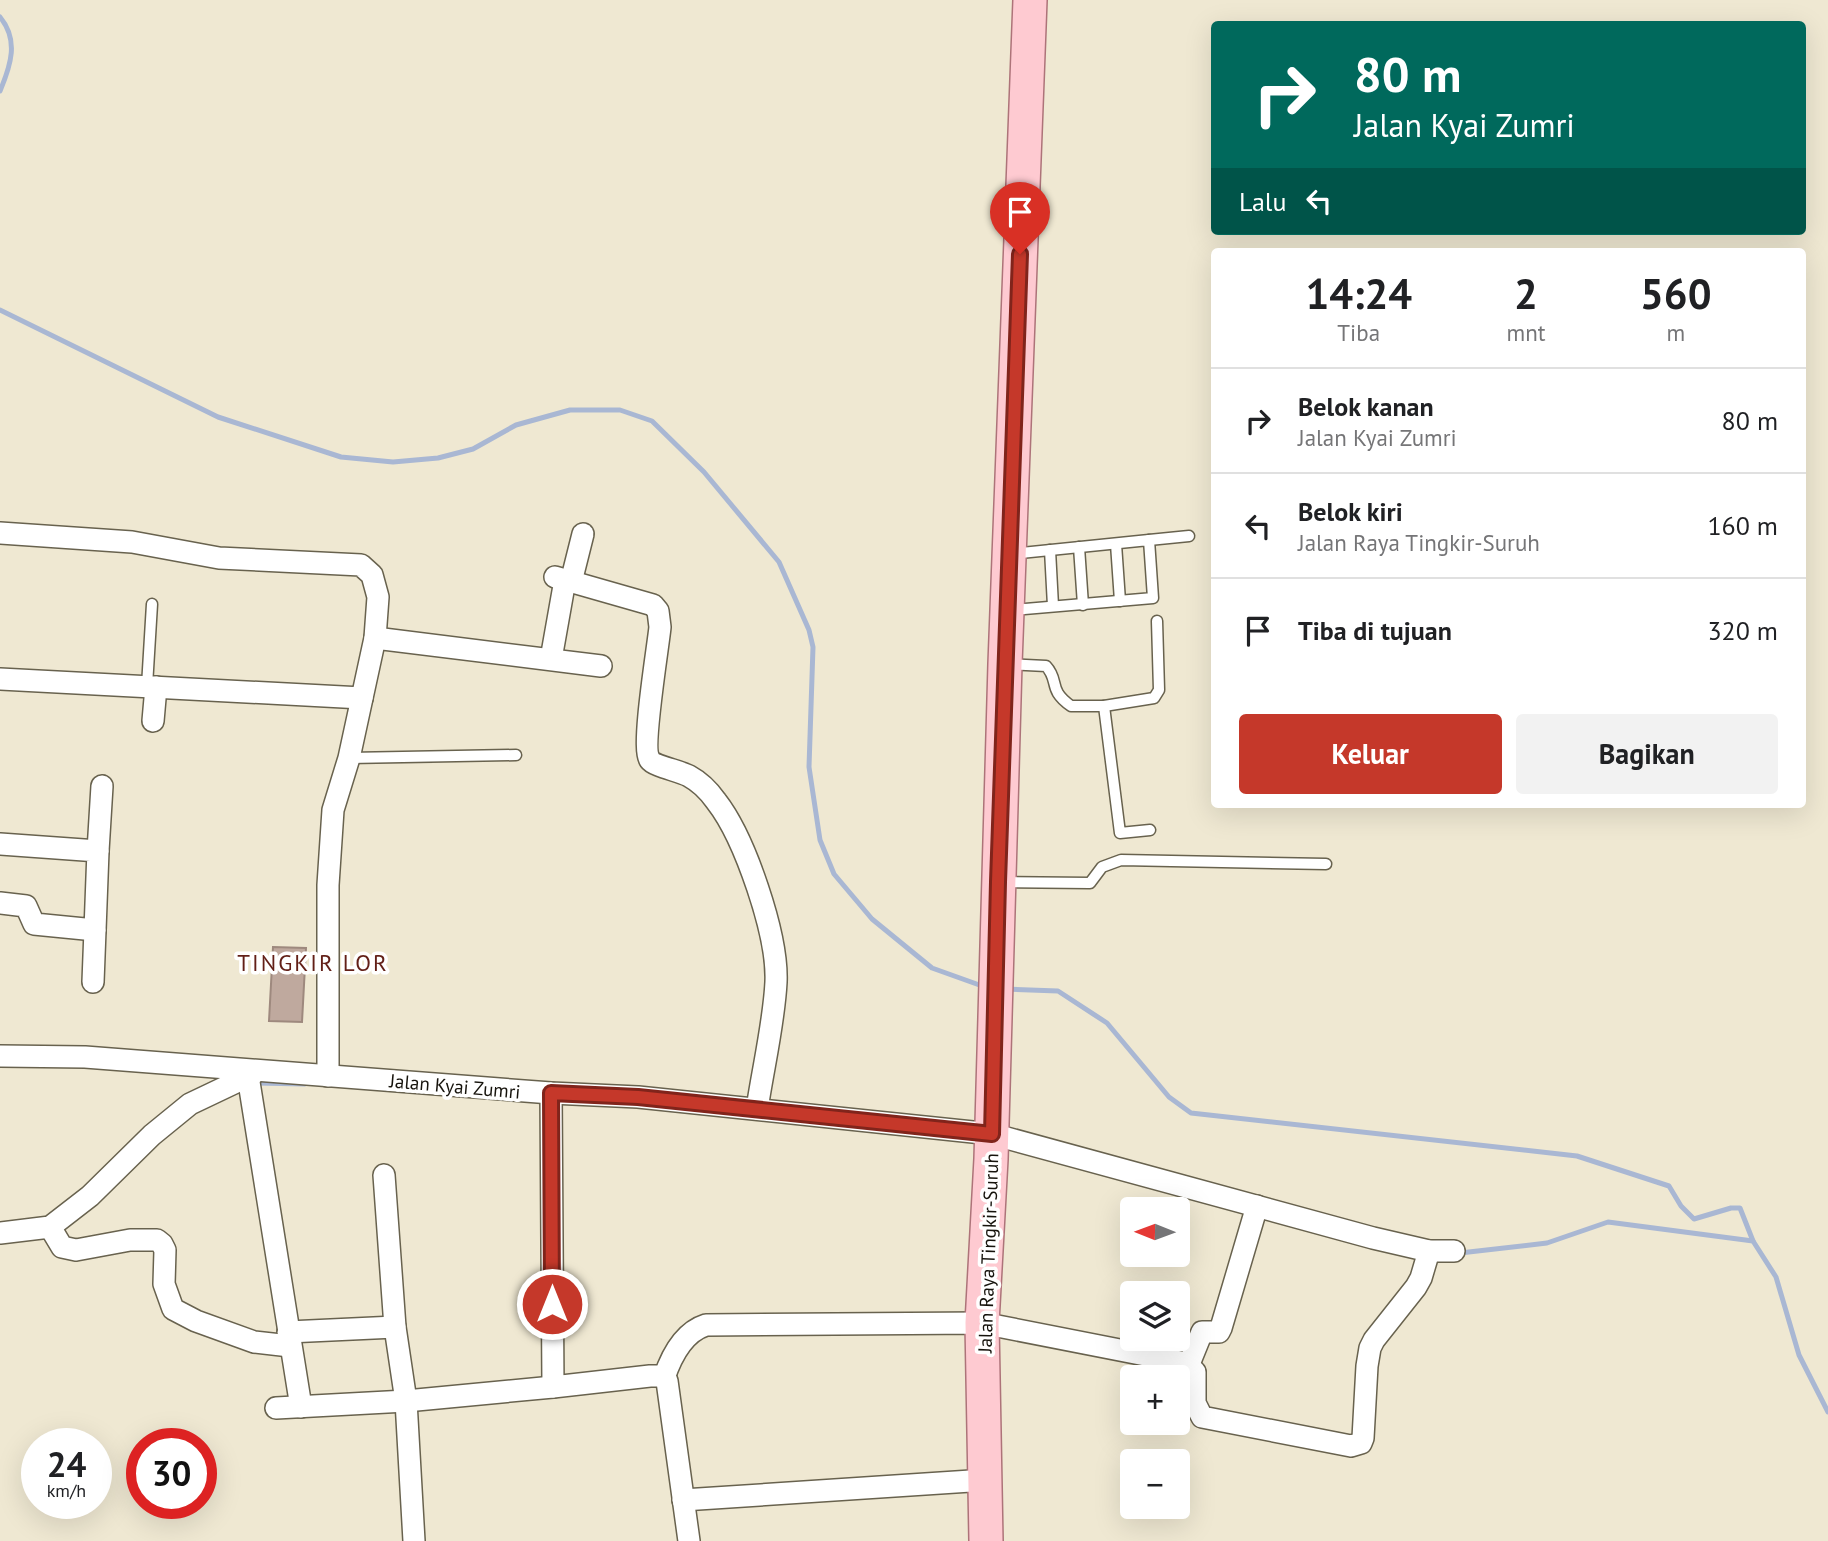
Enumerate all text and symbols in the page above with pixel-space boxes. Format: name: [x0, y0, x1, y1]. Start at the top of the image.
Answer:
text: 80 m: [1354, 42, 1461, 106]
icon: right: [1239, 49, 1330, 140]
text: Jalan Kyai Zumri: [1354, 104, 1575, 146]
pin: [990, 182, 1050, 254]
icon: left: [1300, 182, 1338, 220]
text: Lalu: [1239, 185, 1286, 218]
icon: arrive: [1001, 193, 1039, 231]
text: 14:24: [1305, 266, 1412, 321]
text: 2: [1514, 266, 1538, 321]
text: 560: [1640, 266, 1711, 321]
text: Tiba: [1337, 318, 1380, 347]
text: mnt: [1507, 318, 1546, 347]
text: m: [1666, 318, 1685, 347]
text: Belok kanan: [1298, 390, 1434, 423]
icon: right: [1239, 402, 1277, 440]
text: 80 m: [1722, 404, 1778, 437]
text: Jalan Kyai Zumri: [1298, 423, 1457, 452]
text: Belok kiri: [1298, 495, 1403, 528]
icon: left: [1239, 507, 1277, 545]
text: 160 m: [1707, 509, 1778, 542]
text: Jalan Raya Tingkir-Suruh: [1298, 528, 1540, 557]
icon: arrive: [1239, 612, 1277, 650]
text: Tiba di tujuan: [1298, 614, 1452, 647]
text: 320 m: [1707, 614, 1778, 647]
button: Keluar: [1239, 714, 1502, 794]
button: Bagikan: [1516, 714, 1778, 794]
district label: TINGKIR LOR: [237, 948, 389, 977]
street label: Jalan Kyai Zumri: [388, 1068, 521, 1104]
street label: Jalan Raya Tingkir-Suruh: [972, 1153, 1003, 1354]
north arrow: [1120, 1197, 1190, 1267]
map controls: [1120, 1197, 1190, 1519]
position arrow: [515, 1267, 589, 1341]
button: layers: [1120, 1281, 1190, 1351]
button: +: [1120, 1365, 1190, 1435]
speed limit sign: 30: [126, 1428, 217, 1519]
text: 24: [47, 1441, 86, 1487]
button: −: [1120, 1449, 1190, 1519]
text: km/h: [47, 1479, 86, 1502]

